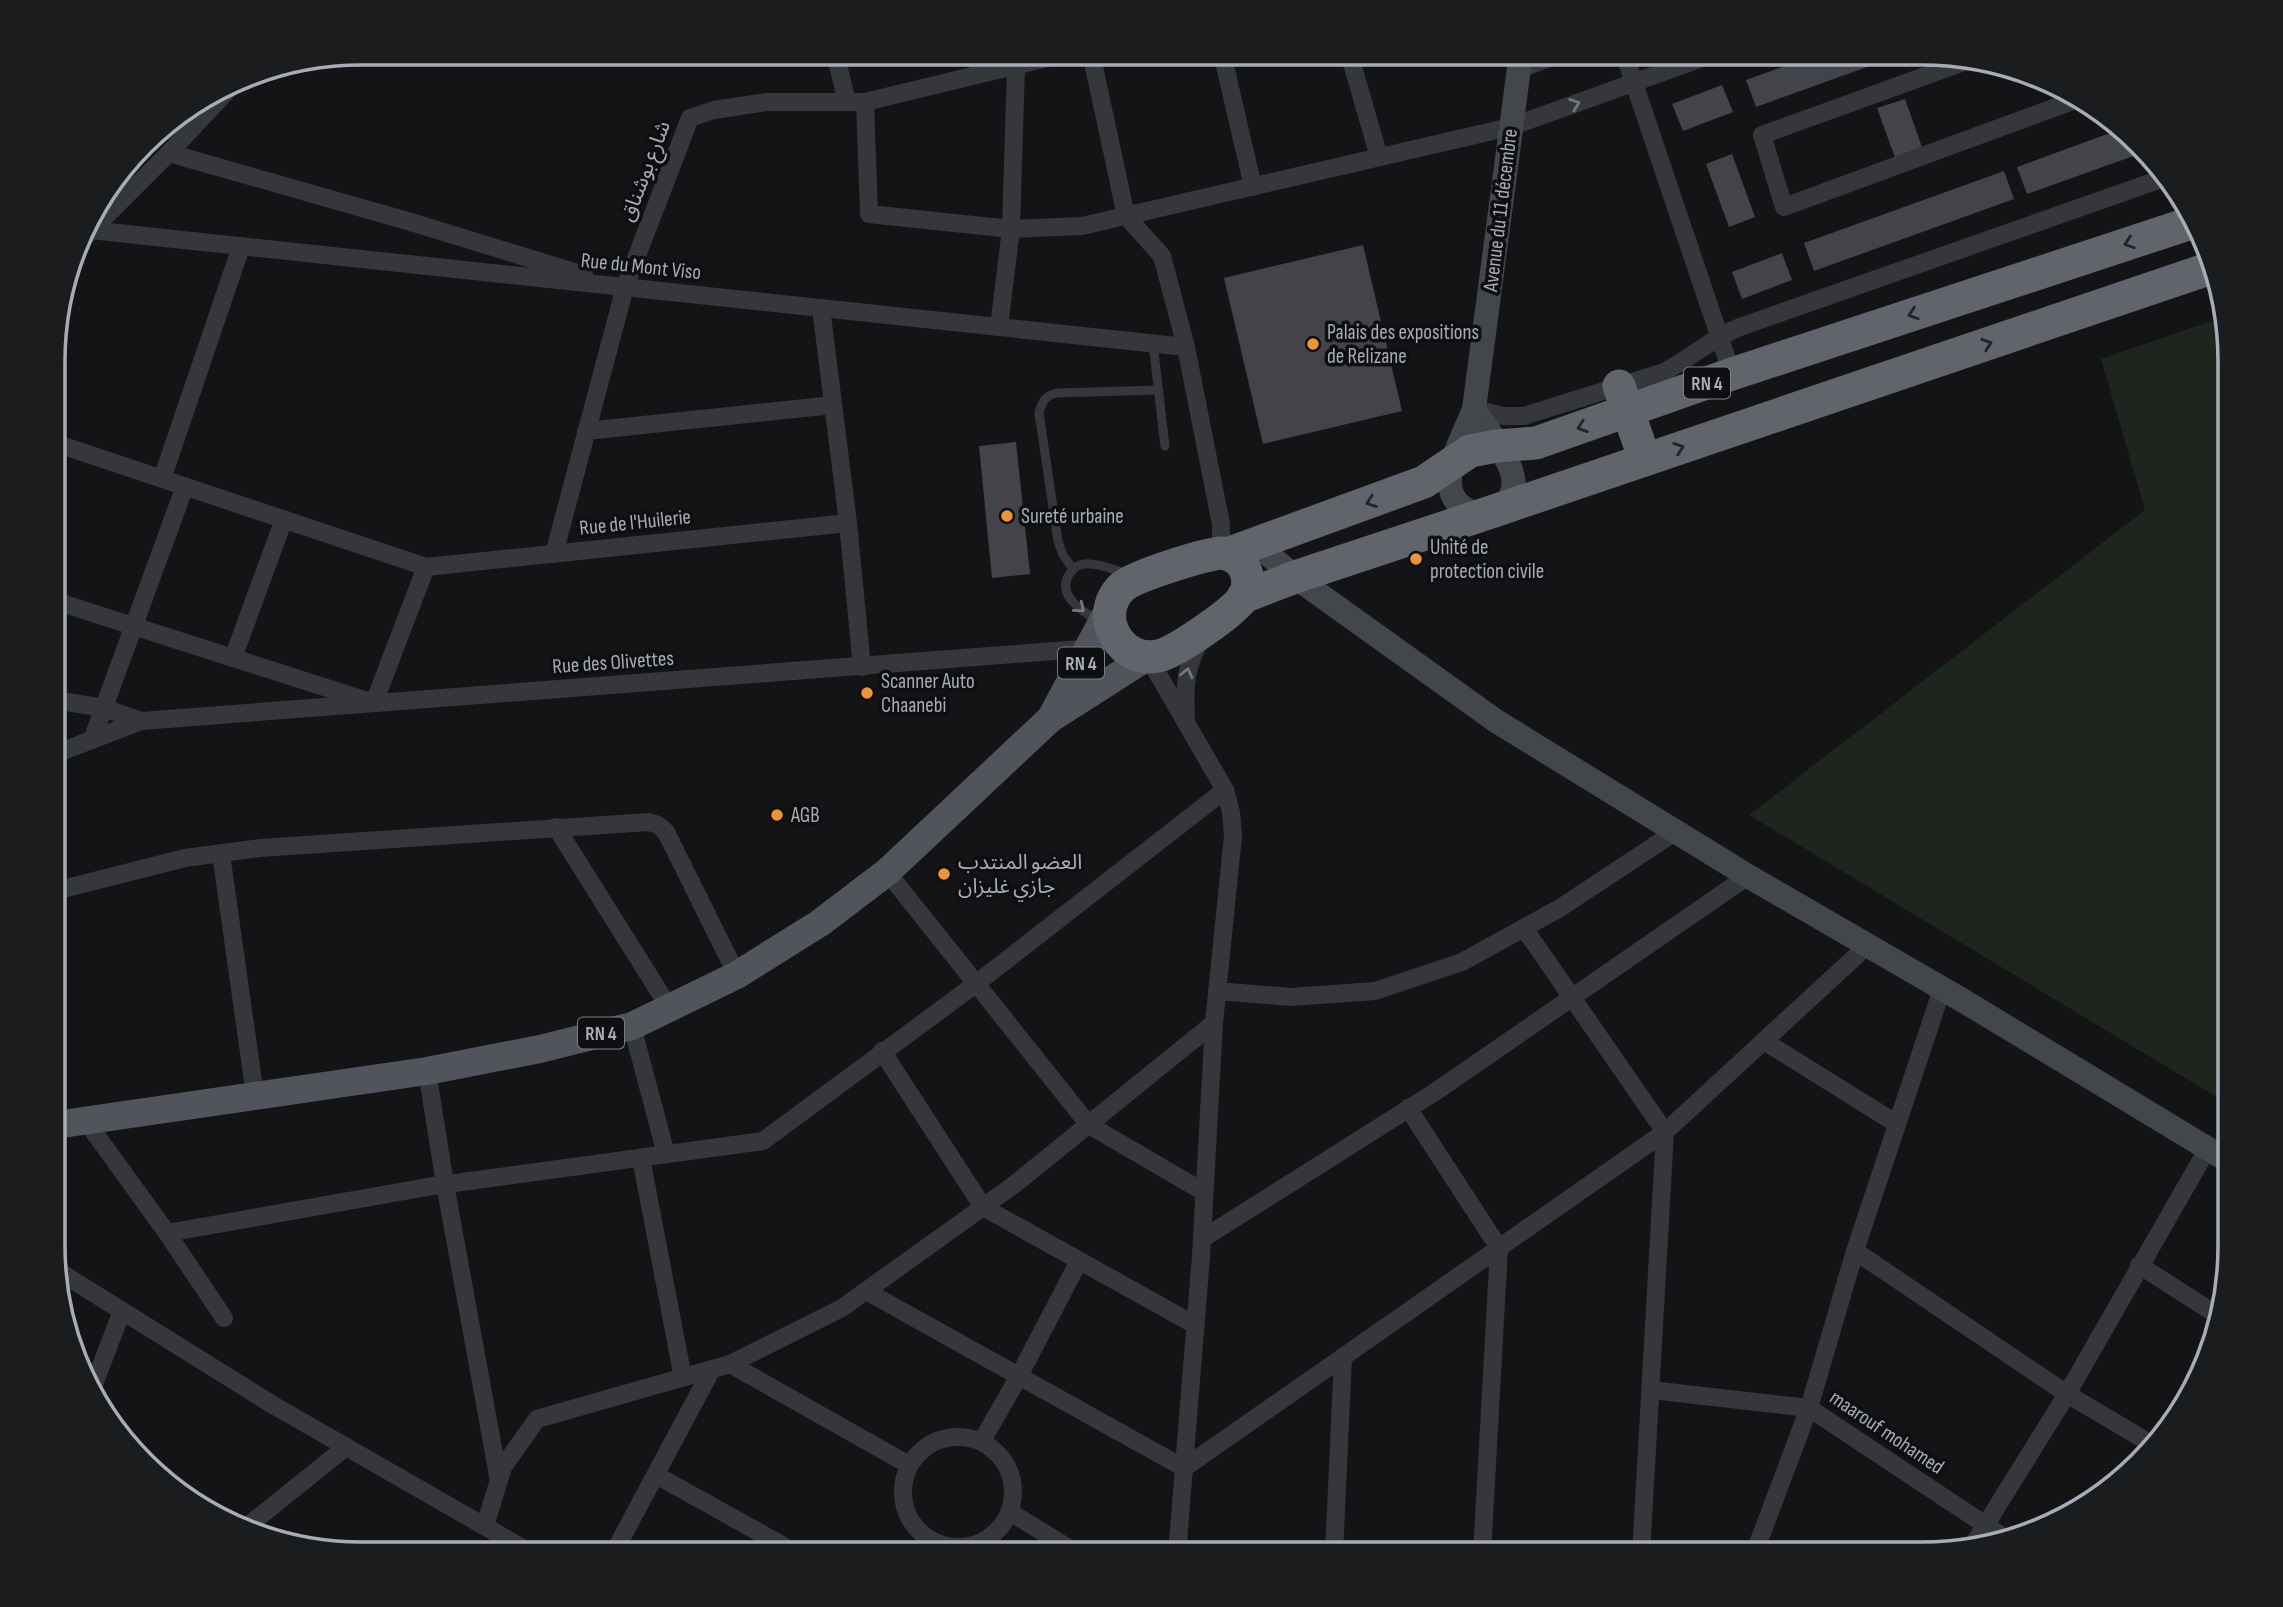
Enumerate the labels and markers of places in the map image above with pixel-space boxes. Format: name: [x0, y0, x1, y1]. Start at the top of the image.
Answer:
place label: Palais des expositions de Relizane: [1327, 320, 1479, 369]
marker: Palais des expositions de Relizane: [1305, 336, 1321, 352]
place label: Sureté urbaine: [1021, 504, 1124, 529]
marker: Sureté urbaine: [999, 508, 1015, 524]
place label: Unité de protection civile: [1430, 535, 1544, 584]
marker: Unité de protection civile: [1408, 551, 1424, 567]
place label: Scanner Auto Chaanebi: [881, 669, 975, 718]
marker: Scanner Auto Chaanebi: [859, 685, 875, 701]
place label: AGB: [790, 803, 820, 828]
marker: AGB: [769, 807, 785, 823]
place label: العضو المنتدب جازي غليزان: [958, 850, 1082, 902]
marker: العضو المنتدب جازي غليزان: [936, 866, 952, 882]

